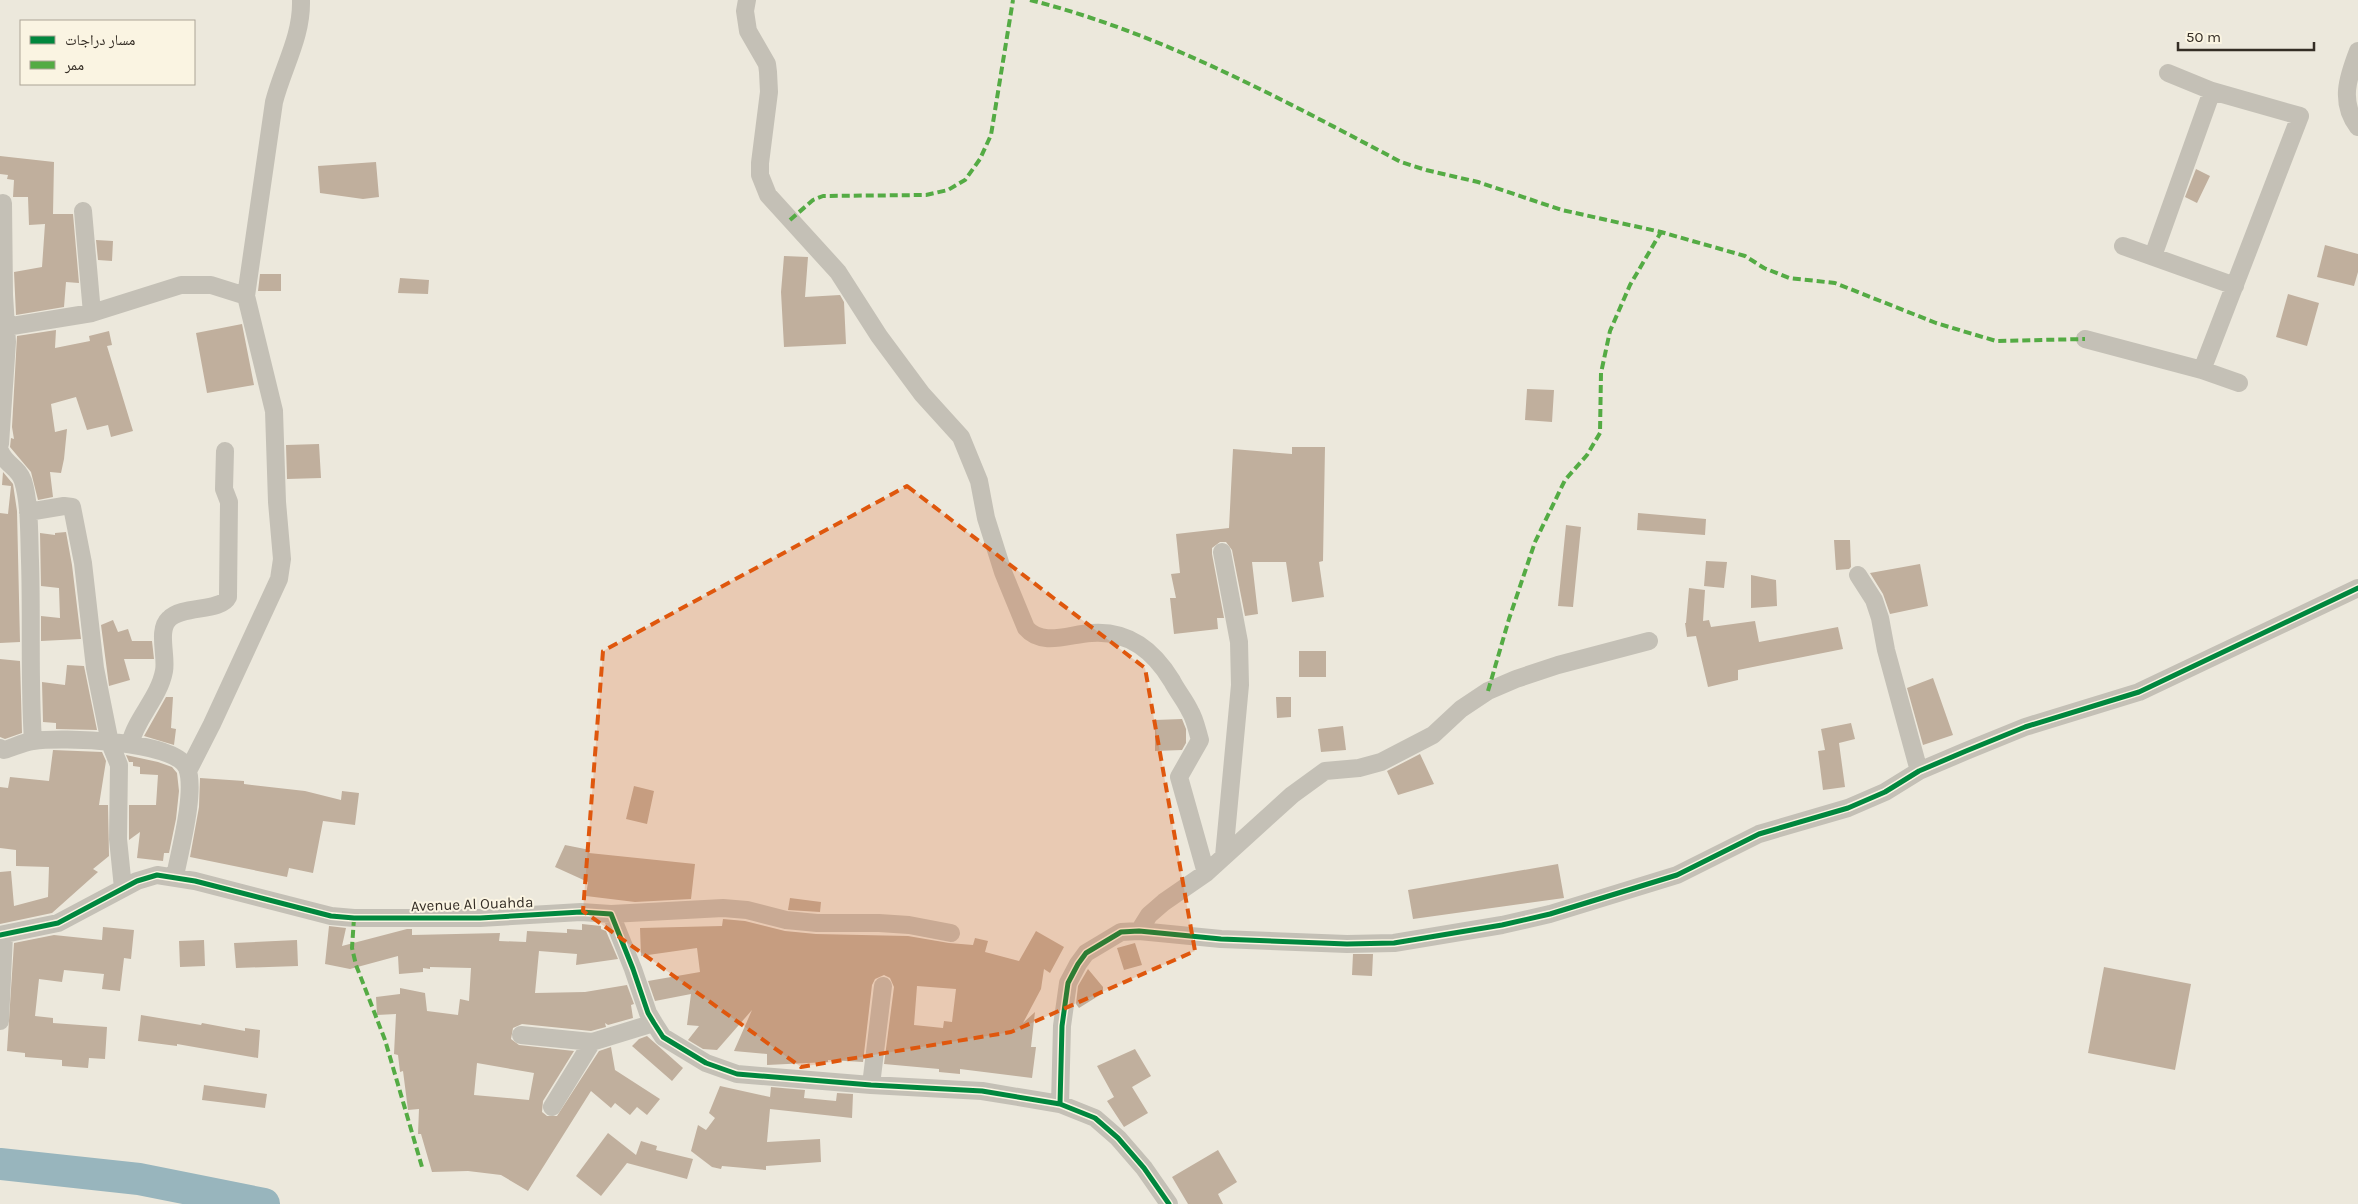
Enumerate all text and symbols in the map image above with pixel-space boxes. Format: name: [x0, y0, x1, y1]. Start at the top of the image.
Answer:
legend: [20, 20, 195, 85]
scale bar: [2178, 20, 2314, 52]
text: 50 m: [2186, 28, 2221, 46]
text: مسار دراجات: [65, 31, 136, 49]
text: ممر: [64, 56, 84, 74]
street label: Avenue Al Ouahda: [410, 893, 534, 915]

